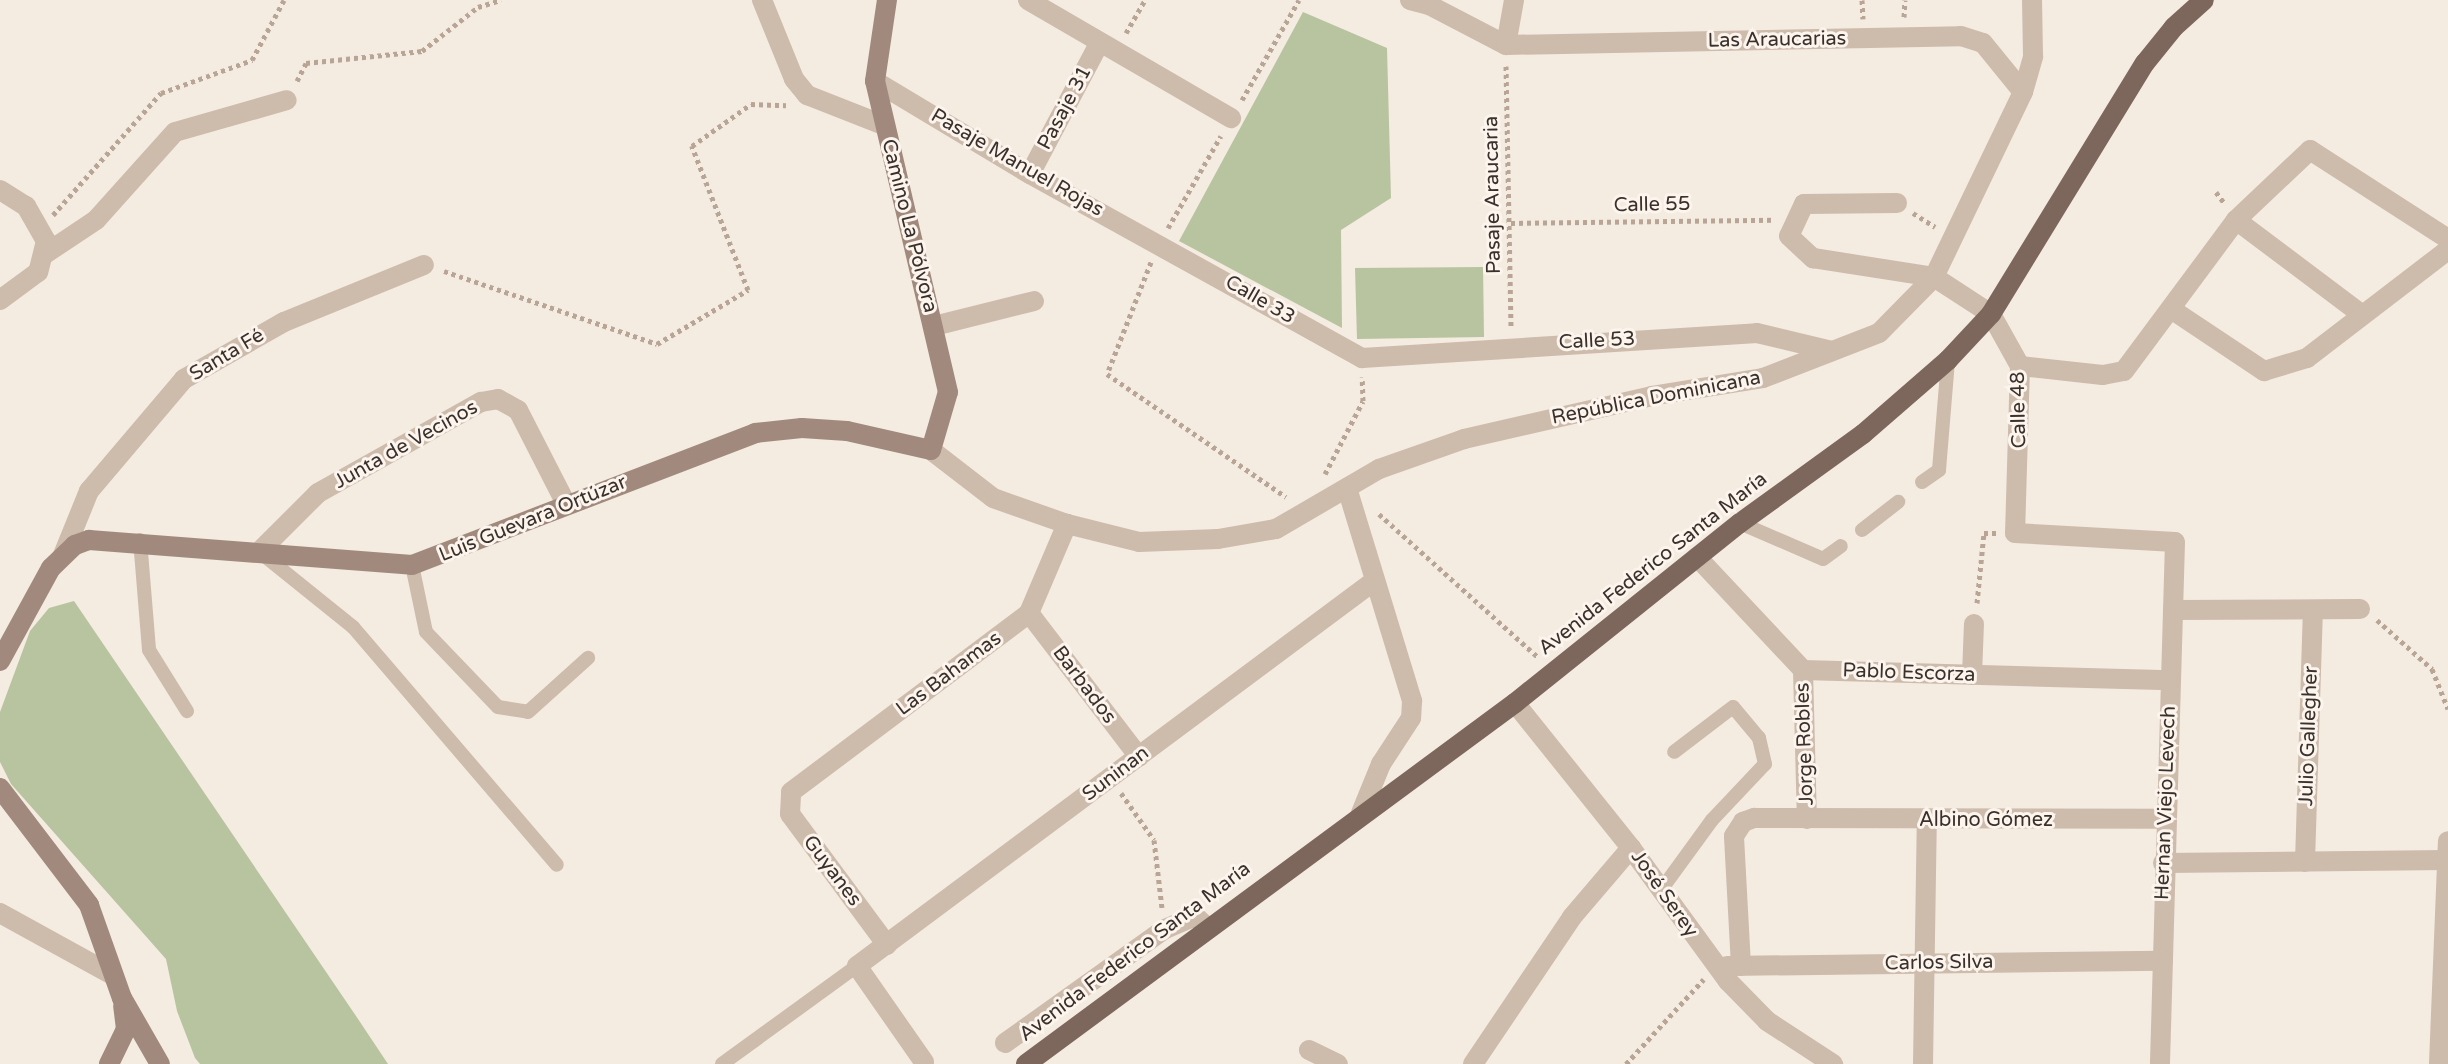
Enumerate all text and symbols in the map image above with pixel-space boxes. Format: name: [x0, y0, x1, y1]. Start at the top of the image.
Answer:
street label: Las Araucarias: [1707, 27, 1847, 53]
street label: Pasaje 31: [1033, 62, 1097, 154]
street label: Pasaje Manuel Rojas: [926, 104, 1108, 222]
street label: Pasaje Araucaria: [1480, 116, 1506, 274]
street label: Camino La Pólvora: [876, 137, 942, 315]
street label: Calle 55: [1613, 192, 1691, 218]
street label: Calle 33: [1221, 270, 1299, 330]
street label: Santa Fé: [186, 324, 268, 386]
street label: Calle 53: [1558, 327, 1636, 355]
street label: República Dominicana: [1549, 366, 1763, 430]
street label: Calle 48: [2006, 371, 2032, 449]
street label: Junta de Vecinos: [330, 396, 482, 494]
street label: Avenida Federico Santa María: [1534, 467, 1772, 661]
street label: Luis Guevara Ortúzar: [436, 470, 630, 568]
street label: Las Bahamas: [892, 627, 1006, 721]
street label: Barbados: [1047, 641, 1121, 729]
street label: Pablo Escorza: [1842, 659, 1976, 687]
street label: Julio Gallegher: [2295, 665, 2323, 807]
street label: Jorge Robles: [1791, 682, 1819, 806]
street label: Hernan Viejo Levech: [2151, 705, 2181, 901]
street label: Suninan: [1078, 741, 1154, 807]
street label: Albino Gómez: [1919, 808, 2053, 832]
street label: Guyanes: [798, 831, 866, 911]
street label: José Serey: [1625, 846, 1703, 942]
street label: Avenida Federico Santa María: [1015, 857, 1255, 1047]
street label: Carlos Silva: [1885, 950, 1993, 976]

